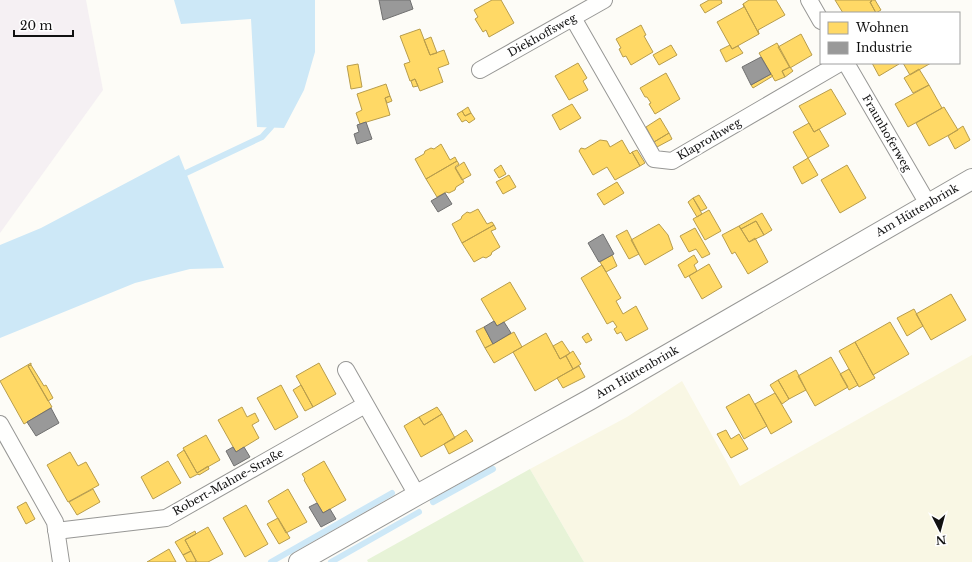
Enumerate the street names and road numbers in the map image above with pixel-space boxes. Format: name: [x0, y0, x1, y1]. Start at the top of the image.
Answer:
street label: Diekhoffsweg: [505, 10, 579, 60]
street label: Fraunhoferweg: [859, 92, 915, 174]
street label: Klaprothweg: [674, 115, 744, 163]
street label: Am Hüttenbrink: [872, 180, 961, 240]
street label: Am Hüttenbrink: [592, 342, 681, 402]
street label: Robert-Mahne-Straße: [170, 446, 286, 518]

